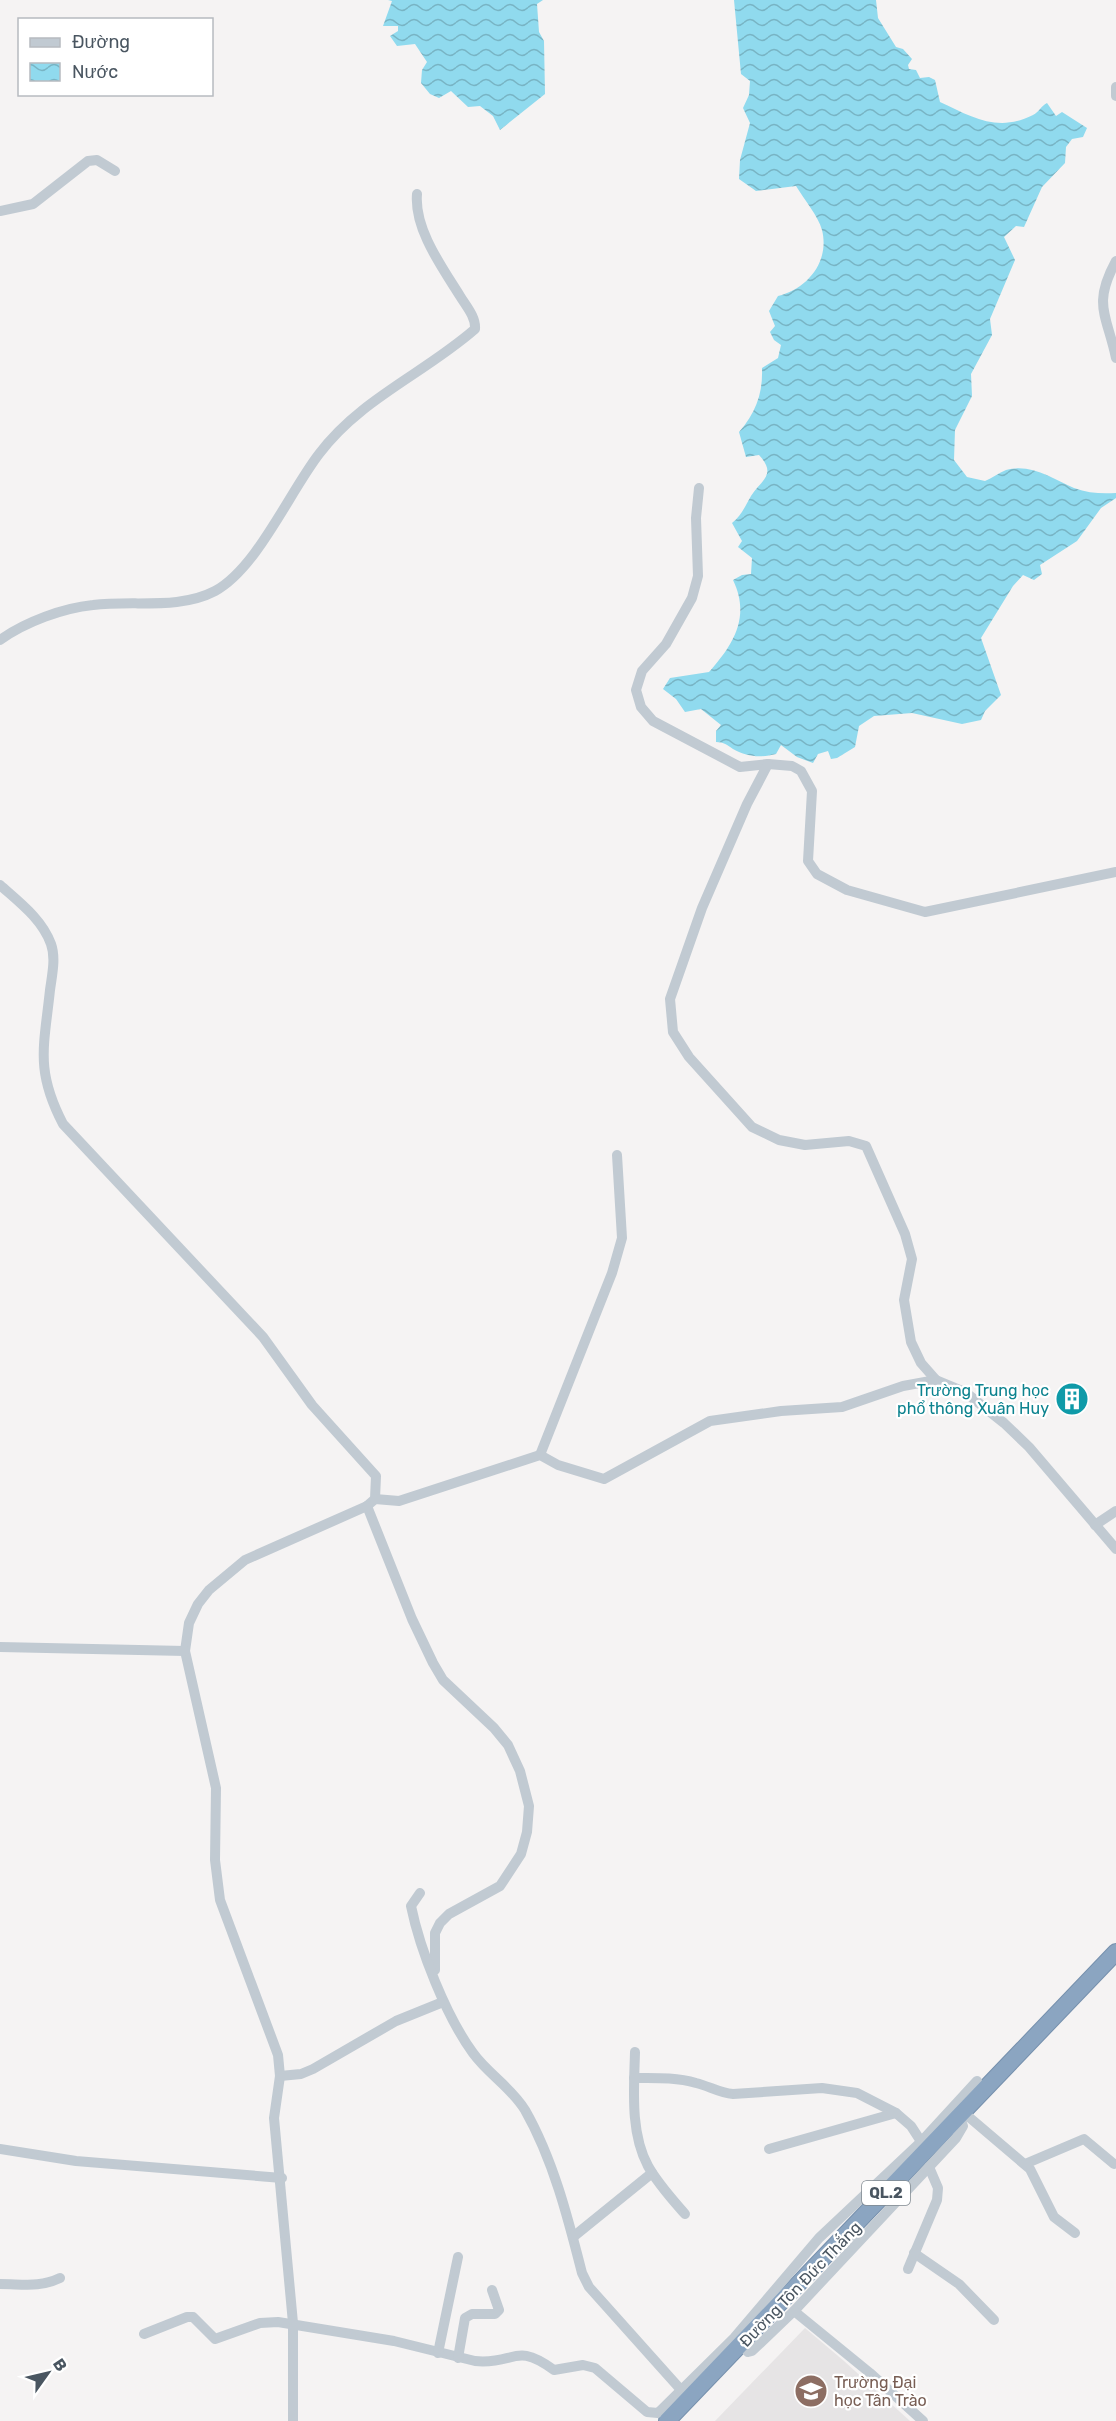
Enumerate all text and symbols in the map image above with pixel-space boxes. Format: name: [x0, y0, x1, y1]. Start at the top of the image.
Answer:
legend: [18, 18, 213, 96]
text: Đường: [72, 31, 130, 53]
text: Nước: [72, 61, 118, 83]
place label: Trường Trung học phổ thông Xuân Huy: [897, 1381, 1049, 1418]
building icon: Trường Trung học phổ thông Xuân Huy: [1054, 1381, 1090, 1417]
road number: QL.2: [862, 2181, 910, 2205]
street label: Đường Tôn Đức Thắng: [735, 2217, 865, 2351]
north arrow: [18, 2343, 78, 2403]
text: B: [49, 2355, 71, 2375]
school or university icon: Trường Đại học Tân Trào: [793, 2373, 829, 2409]
place label: Trường Đại học Tân Trào: [834, 2373, 927, 2410]

